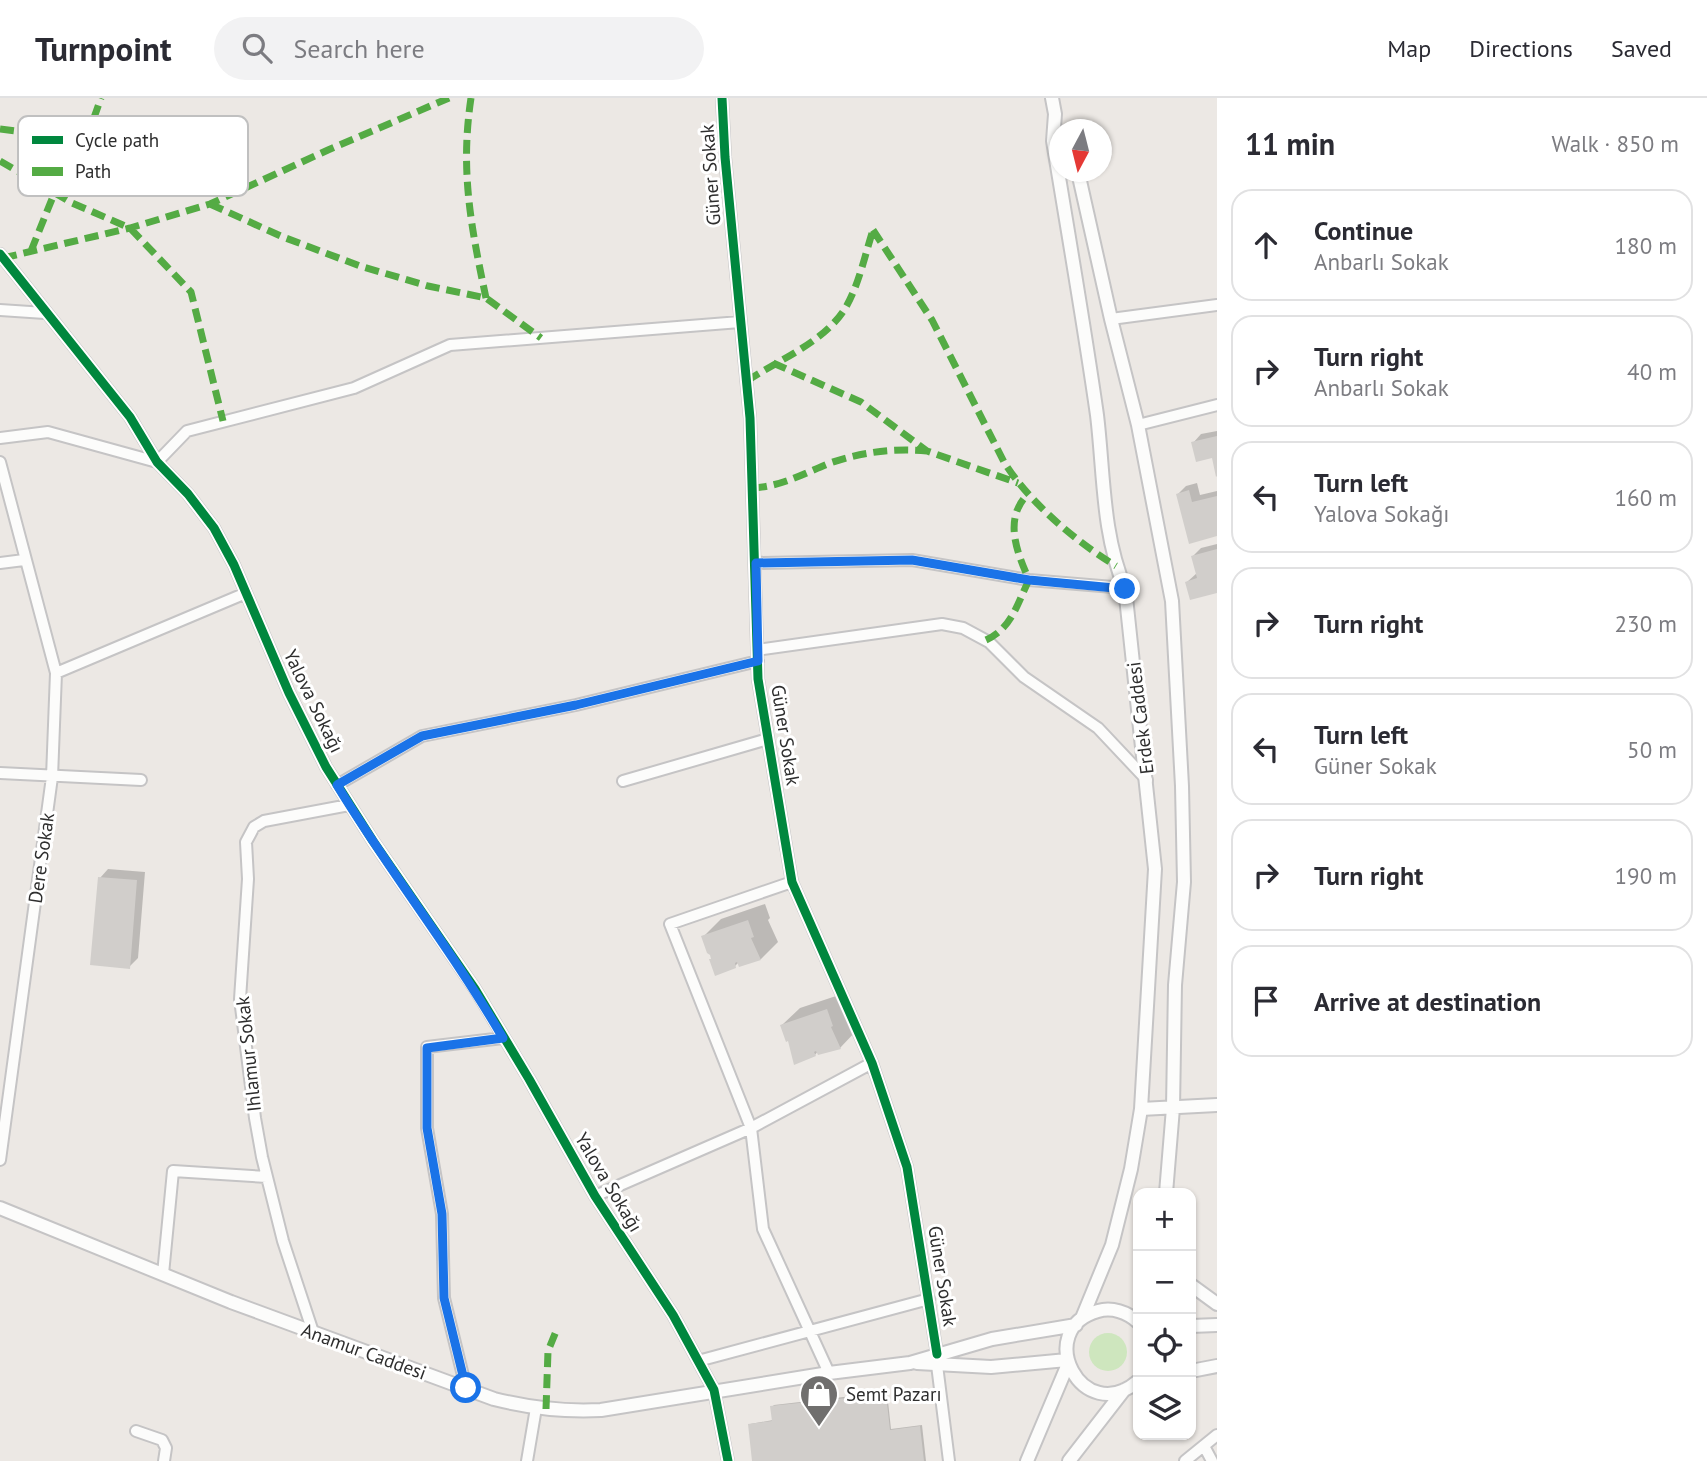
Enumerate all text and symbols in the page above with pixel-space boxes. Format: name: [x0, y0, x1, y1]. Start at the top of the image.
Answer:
search box: [214, 17, 704, 80]
text: Turnpoint: [35, 27, 172, 70]
icon: search: [238, 29, 276, 67]
text: Search here: [294, 32, 425, 65]
text: Map: [1387, 33, 1431, 64]
text: Directions: [1469, 33, 1573, 64]
text: Saved: [1611, 33, 1672, 64]
legend: [18, 116, 248, 196]
north arrow: [1049, 119, 1112, 182]
street label: Güner Sokak: [694, 124, 726, 226]
text: 11 min: [1245, 124, 1335, 163]
text: Cycle path: [75, 128, 159, 152]
text: Walk · 850 m: [1552, 129, 1679, 158]
text: Path: [75, 159, 111, 183]
text: Continue: [1314, 214, 1413, 247]
icon: ahead: [1247, 226, 1285, 264]
text: 180 m: [1615, 231, 1677, 260]
text: Anbarlı Sokak: [1314, 247, 1449, 276]
text: Turn right: [1314, 340, 1423, 373]
icon: right: [1247, 352, 1285, 390]
text: 40 m: [1627, 357, 1677, 386]
text: Anbarlı Sokak: [1314, 373, 1449, 402]
text: Turn left: [1314, 466, 1408, 499]
icon: left: [1247, 478, 1285, 516]
text: 160 m: [1615, 483, 1677, 512]
text: Yalova Sokağı: [1314, 499, 1449, 528]
route end: [1109, 573, 1140, 604]
icon: right: [1247, 604, 1285, 642]
text: Turn right: [1314, 607, 1423, 640]
text: 230 m: [1615, 609, 1677, 638]
street label: Yalova Sokağı: [279, 645, 349, 757]
street label: Erdek Caddesi: [1121, 660, 1159, 776]
street label: Güner Sokak: [766, 683, 806, 787]
text: Turn left: [1314, 718, 1408, 751]
icon: left: [1247, 730, 1285, 768]
text: 50 m: [1627, 735, 1677, 764]
text: Güner Sokak: [1314, 751, 1437, 780]
street label: Dere Sokak: [23, 811, 59, 905]
icon: right: [1247, 856, 1285, 894]
text: Turn right: [1314, 859, 1423, 892]
text: 190 m: [1615, 861, 1677, 890]
icon: arrive: [1247, 982, 1285, 1020]
text: Arrive at destination: [1314, 985, 1541, 1018]
street label: Ihlamur Sokak: [230, 995, 266, 1113]
street label: Yalova Sokağı: [570, 1128, 648, 1236]
map controls: [1133, 1188, 1196, 1440]
button: +: [1133, 1188, 1196, 1251]
street label: Güner Sokak: [923, 1224, 963, 1328]
button: −: [1133, 1251, 1196, 1314]
button: locate: [1133, 1314, 1196, 1377]
street label: Anamur Caddesi: [298, 1317, 430, 1385]
route start: [450, 1372, 481, 1403]
shop icon: Semt Pazarı: [798, 1373, 840, 1428]
button: layers: [1133, 1377, 1196, 1440]
place label: Semt Pazarı: [846, 1382, 942, 1406]

